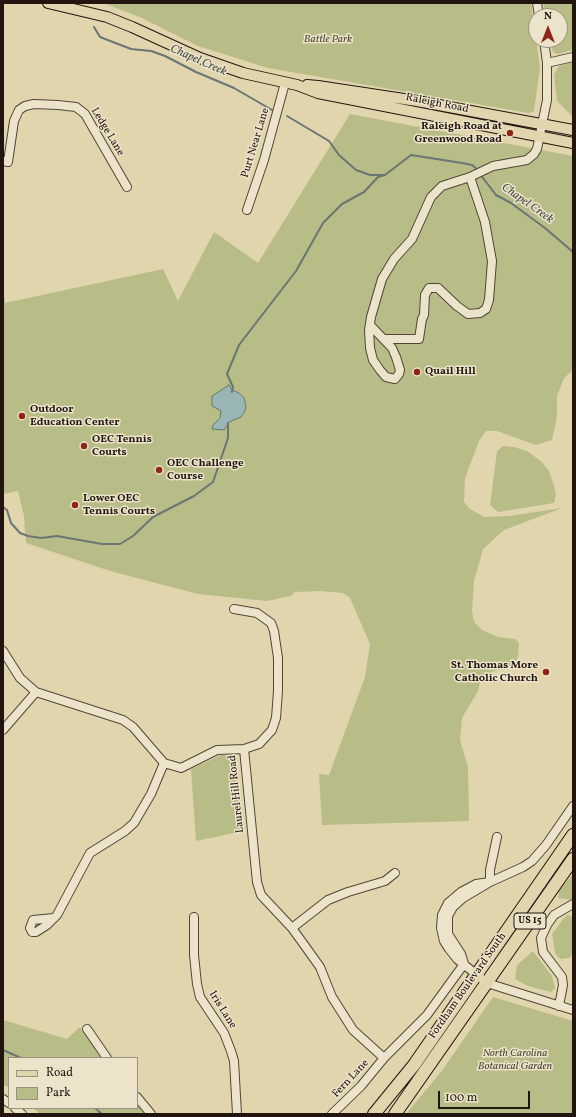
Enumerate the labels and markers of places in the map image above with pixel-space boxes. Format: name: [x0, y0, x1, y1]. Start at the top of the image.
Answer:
place label: Raleigh Road at Greenwood Road: [414, 120, 502, 146]
marker: Raleigh Road at Greenwood Road: [505, 128, 515, 138]
place label: Quail Hill: [425, 365, 476, 379]
marker: Quail Hill: [412, 367, 422, 377]
place label: Outdoor Education Center: [30, 403, 120, 429]
marker: Outdoor Education Center: [17, 411, 27, 421]
place label: OEC Tennis Courts: [92, 433, 152, 459]
marker: OEC Tennis Courts: [79, 441, 89, 451]
place label: OEC Challenge Course: [167, 457, 244, 483]
marker: OEC Challenge Course: [154, 465, 164, 475]
place label: Lower OEC Tennis Courts: [83, 492, 155, 518]
marker: Lower OEC Tennis Courts: [70, 500, 80, 510]
place label: St. Thomas More Catholic Church: [451, 659, 538, 685]
marker: St. Thomas More Catholic Church: [541, 667, 551, 677]

